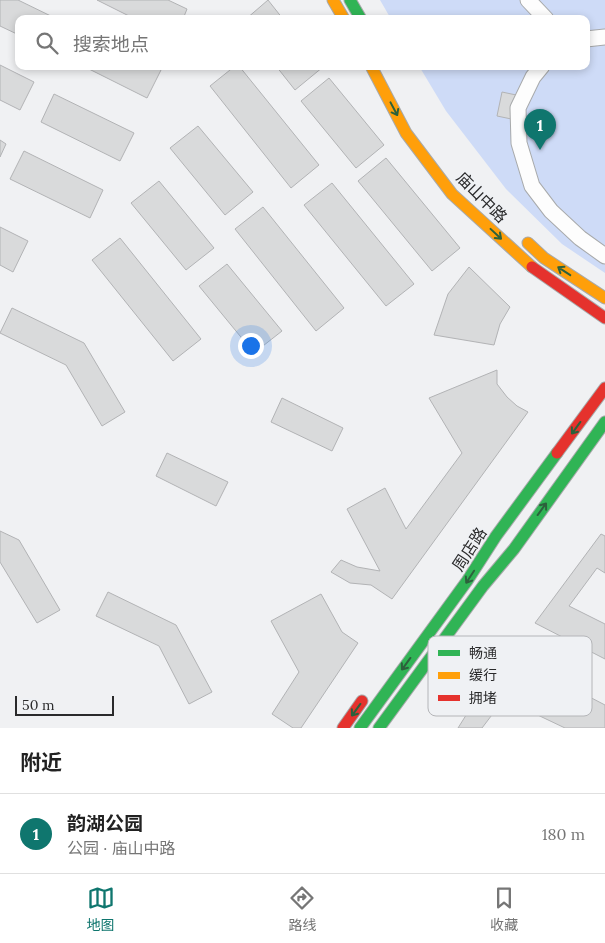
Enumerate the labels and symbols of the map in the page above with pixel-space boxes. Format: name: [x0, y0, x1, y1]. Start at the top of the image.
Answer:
one-way arrow: [389, 102, 399, 116]
pin: 1: [524, 109, 556, 150]
street label: 庙山中路: [452, 167, 512, 227]
one-way arrow: [489, 228, 502, 240]
one-way arrow: [557, 266, 571, 277]
your location: [238, 333, 264, 359]
one-way arrow: [571, 421, 581, 435]
one-way arrow: [537, 503, 547, 517]
street label: 周店路: [448, 523, 490, 575]
one-way arrow: [465, 570, 475, 584]
legend: [428, 636, 592, 716]
text: 畅通: [469, 644, 497, 662]
one-way arrow: [401, 657, 412, 670]
text: 缓行: [469, 666, 497, 684]
text: 拥堵: [469, 689, 497, 707]
scale bar: [15, 693, 114, 716]
one-way arrow: [351, 703, 361, 717]

